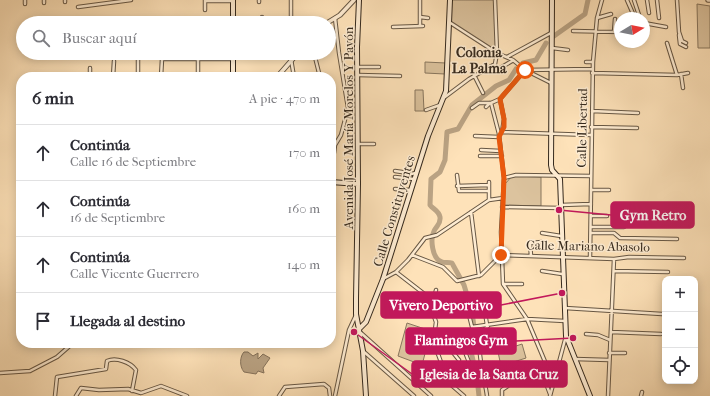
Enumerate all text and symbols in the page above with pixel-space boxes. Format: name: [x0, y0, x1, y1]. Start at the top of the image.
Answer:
north arrow: [614, 12, 650, 48]
search box: [16, 16, 336, 60]
street label: Avenida José María Morelos Y Pavón: [341, 26, 356, 230]
icon: search: [30, 27, 52, 49]
text: Buscar aquí: [62, 29, 137, 47]
district label: Colonia La Palma: [452, 44, 507, 77]
route start: [516, 61, 534, 79]
street label: Calle Libertad: [574, 87, 590, 168]
text: 6 min: [32, 88, 74, 108]
text: A pie · 470 m: [249, 91, 320, 106]
text: Continúa: [70, 136, 130, 154]
icon: ahead: [32, 142, 54, 164]
text: 170 m: [288, 145, 320, 160]
street label: Calle Constituyentes: [370, 153, 418, 268]
text: Calle 16 de Septiembre: [70, 154, 196, 169]
text: Continúa: [70, 192, 130, 210]
icon: ahead: [32, 198, 54, 220]
text: 160 m: [288, 201, 320, 216]
callout: Gym Retro: [611, 202, 694, 228]
text: Gym Retro: [620, 207, 686, 224]
text: 16 de Septiembre: [70, 210, 165, 225]
street label: Calle Mariano Abasolo: [526, 237, 650, 255]
route end: [492, 246, 510, 264]
text: Continúa: [70, 248, 130, 266]
icon: ahead: [32, 254, 54, 276]
text: 140 m: [287, 257, 320, 272]
text: Calle Vicente Guerrero: [70, 266, 199, 281]
map controls: [662, 276, 698, 384]
button: +: [662, 276, 698, 312]
callout: Vivero Deportivo: [381, 292, 501, 318]
text: Vivero Deportivo: [388, 297, 493, 314]
icon: arrive: [32, 310, 54, 332]
text: Llegada al destino: [70, 312, 185, 330]
button: −: [662, 312, 698, 348]
callout: Flamingos Gym: [406, 328, 516, 354]
text: Flamingos Gym: [413, 332, 508, 349]
button: locate: [662, 348, 698, 384]
callout: Iglesia de la Santa Cruz: [412, 361, 567, 387]
text: Iglesia de la Santa Cruz: [420, 366, 559, 383]

